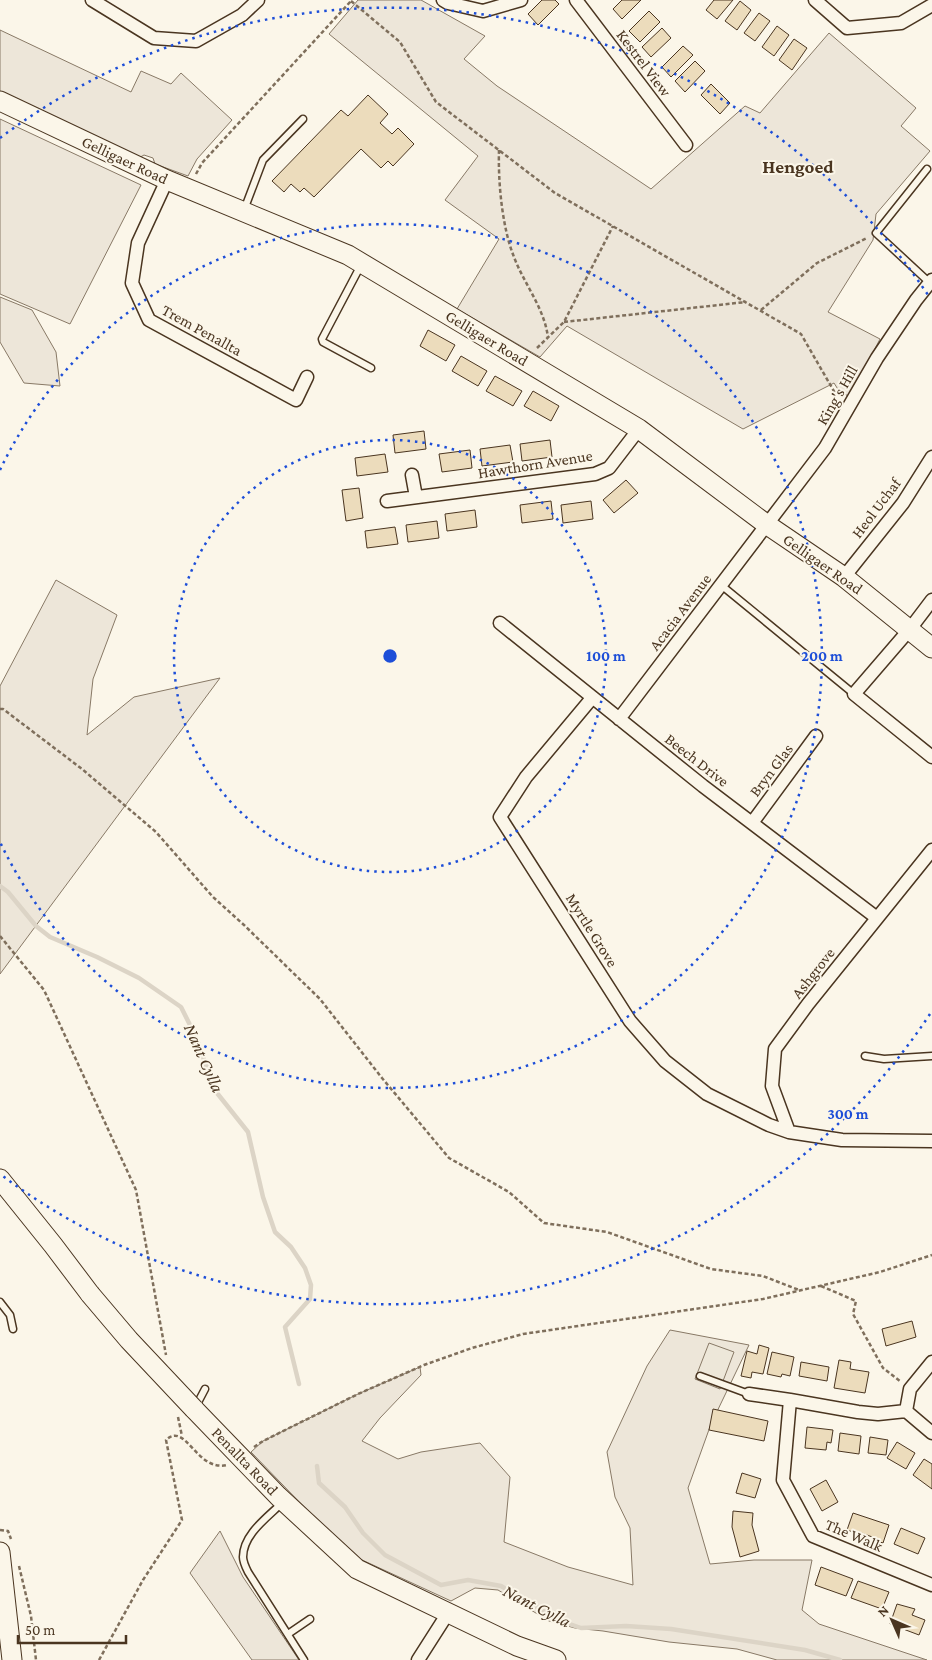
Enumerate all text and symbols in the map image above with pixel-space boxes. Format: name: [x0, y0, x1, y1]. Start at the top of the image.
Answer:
street label: Kestrel View: [613, 26, 675, 100]
street label: Gelligaer Road: [79, 133, 171, 188]
district label: Hengoed: [762, 156, 834, 177]
street label: Trem Penallta: [159, 301, 245, 359]
street label: Gelligaer Road: [442, 307, 532, 370]
street label: King's Hill: [813, 362, 862, 428]
street label: Hawthorn Avenue: [476, 447, 594, 481]
street label: Heol Uchaf: [848, 474, 905, 541]
street label: Gelligaer Road: [779, 530, 866, 599]
street label: Acacia Avenue: [646, 570, 714, 654]
centre of rings: [381, 647, 399, 665]
text: 100 m: [586, 648, 626, 664]
text: 200 m: [801, 648, 843, 664]
street label: Beech Drive: [662, 730, 732, 790]
street label: Bryn Glas: [746, 740, 797, 800]
street label: Myrtle Grove: [562, 890, 621, 970]
street label: Ashgrove: [788, 944, 839, 1002]
water label: Nant Cylla: [180, 1020, 228, 1096]
text: 300 m: [827, 1106, 869, 1122]
street label: Penallta Road: [209, 1424, 282, 1499]
street label: The Walk: [823, 1515, 886, 1555]
water label: Nant Cylla: [500, 1580, 575, 1632]
north arrow: [867, 1595, 917, 1645]
text: N: [874, 1601, 892, 1620]
scale bar: [18, 1612, 125, 1644]
text: 50 m: [25, 1622, 55, 1638]

